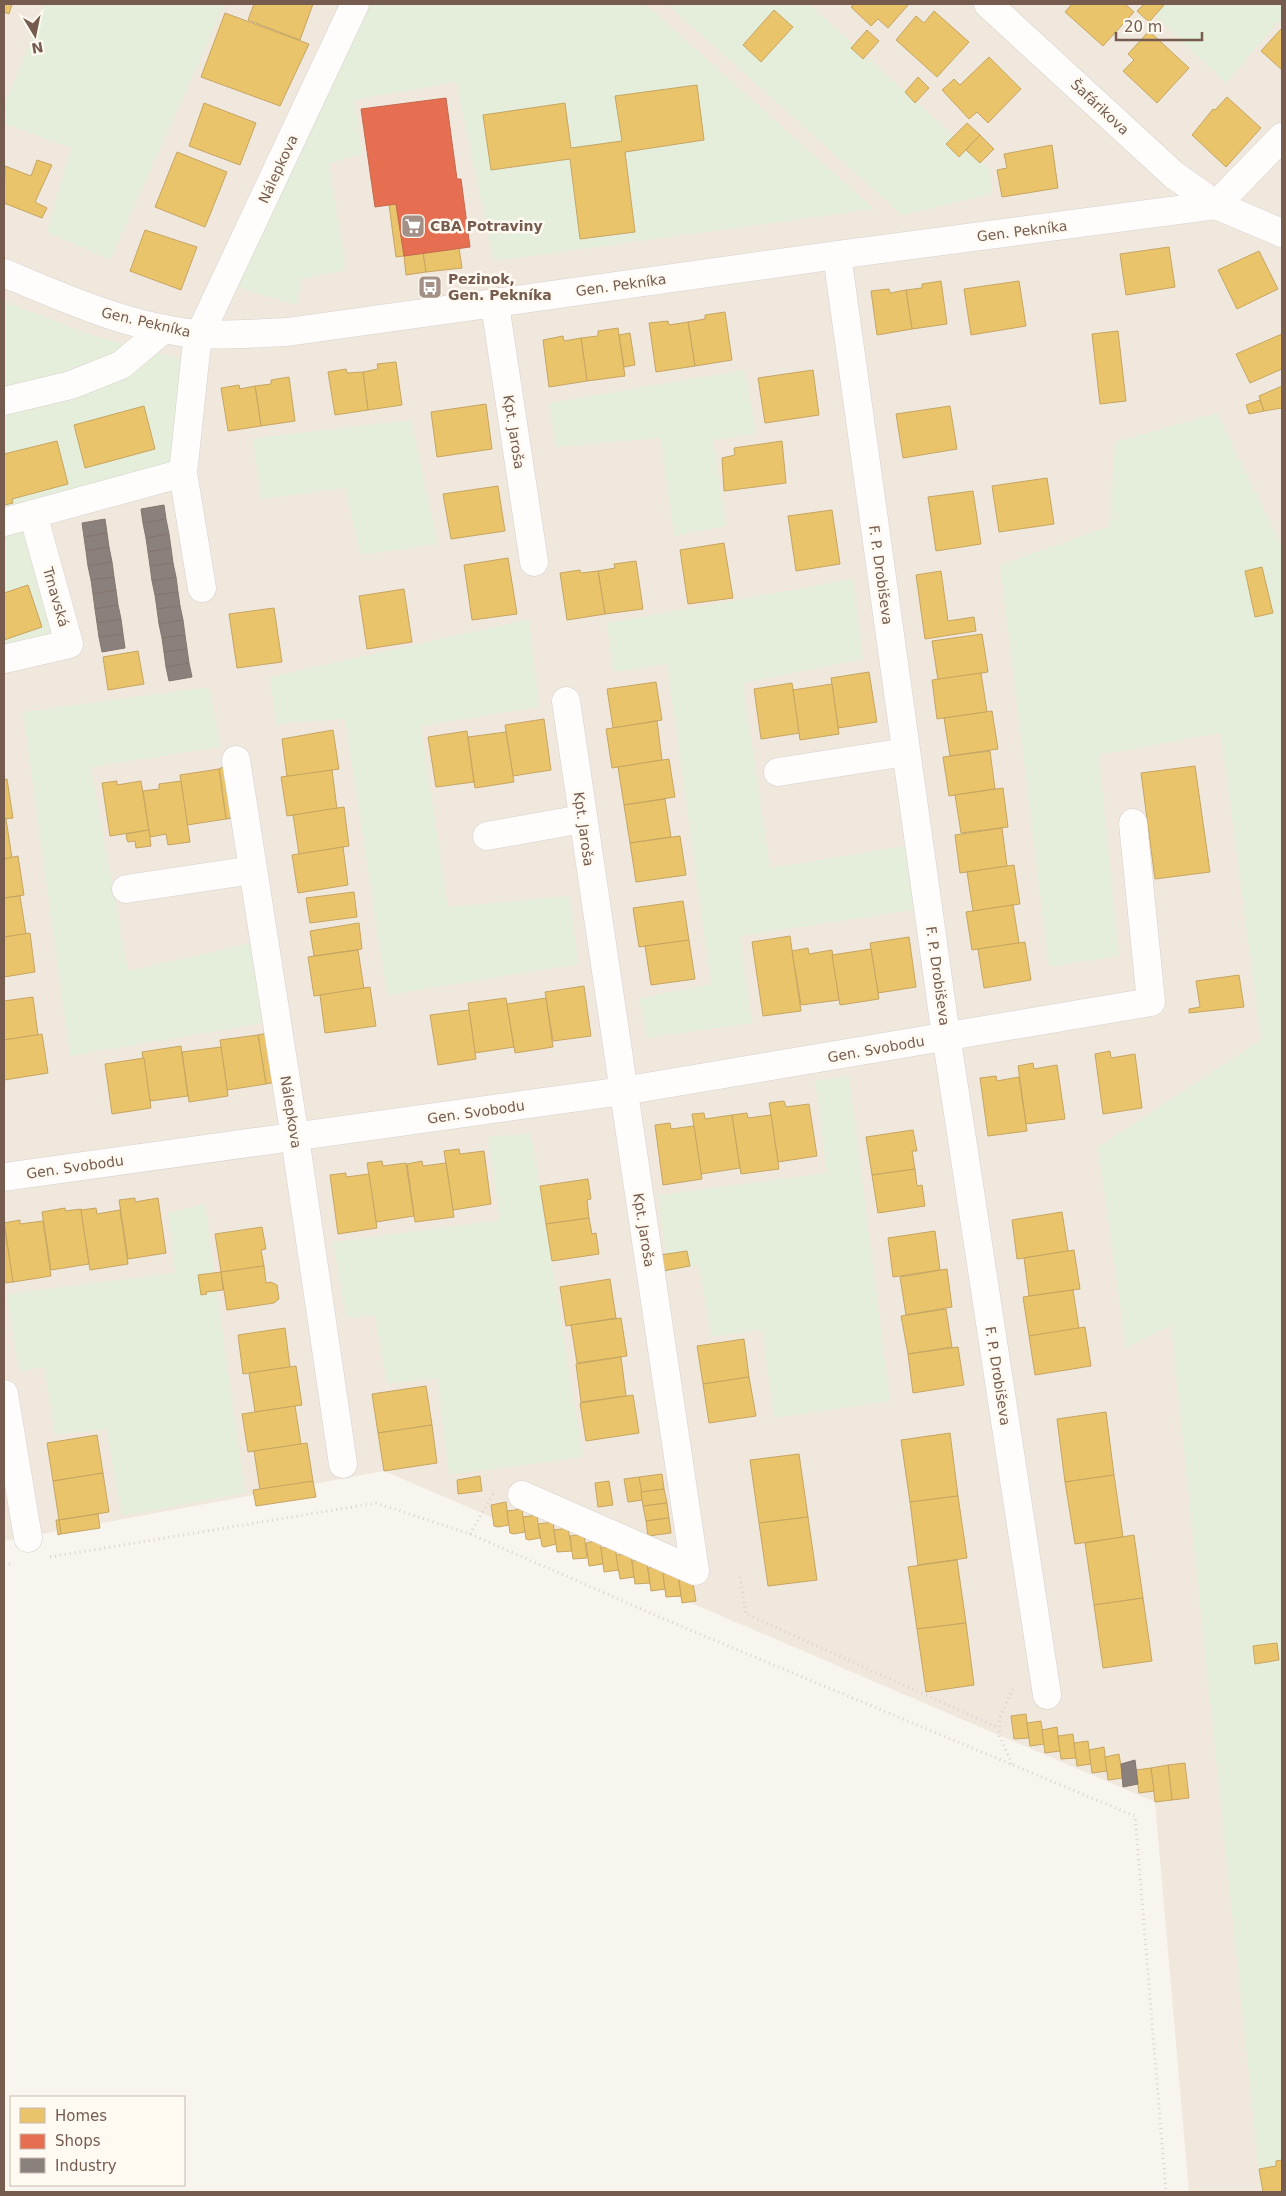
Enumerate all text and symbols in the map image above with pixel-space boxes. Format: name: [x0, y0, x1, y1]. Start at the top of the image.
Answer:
north arrow: [10, 10, 60, 60]
scale bar: [1116, 10, 1202, 42]
text: 20 m: [1124, 18, 1162, 36]
text: N: [30, 39, 44, 57]
street label: Šafárikova: [1068, 75, 1133, 138]
street label: Nálepkova: [255, 132, 301, 206]
supermarket icon: CBA Potraviny: [400, 213, 426, 239]
place label: CBA Potraviny: [430, 218, 543, 234]
street label: Gen. Pekníka: [976, 218, 1068, 244]
place label: Pezinok, Gen. Pekníka: [448, 271, 552, 303]
street label: Gen. Pekníka: [575, 271, 667, 299]
bus stop icon: Pezinok, Gen. Pekníka: [417, 274, 443, 300]
street label: Gen. Pekníka: [100, 304, 192, 340]
street label: Kpt. Jaroša: [500, 394, 528, 470]
street label: F. P. Drobiševa: [866, 524, 896, 626]
street label: Trnavská: [40, 564, 72, 629]
street label: Kpt. Jaroša: [571, 791, 597, 867]
street label: F. P. Drobiševa: [923, 925, 953, 1027]
street label: Gen. Svobodu: [826, 1033, 926, 1065]
street label: Nálepkova: [277, 1074, 305, 1150]
street label: Gen. Svobodu: [426, 1097, 526, 1127]
street label: Gen. Svobodu: [25, 1152, 125, 1182]
street label: Kpt. Jaroša: [630, 1192, 658, 1268]
street label: F. P. Drobiševa: [982, 1325, 1014, 1427]
legend: [10, 2096, 185, 2186]
text: Homes: [55, 2107, 107, 2125]
text: Shops: [55, 2132, 101, 2150]
text: Industry: [55, 2157, 117, 2175]

